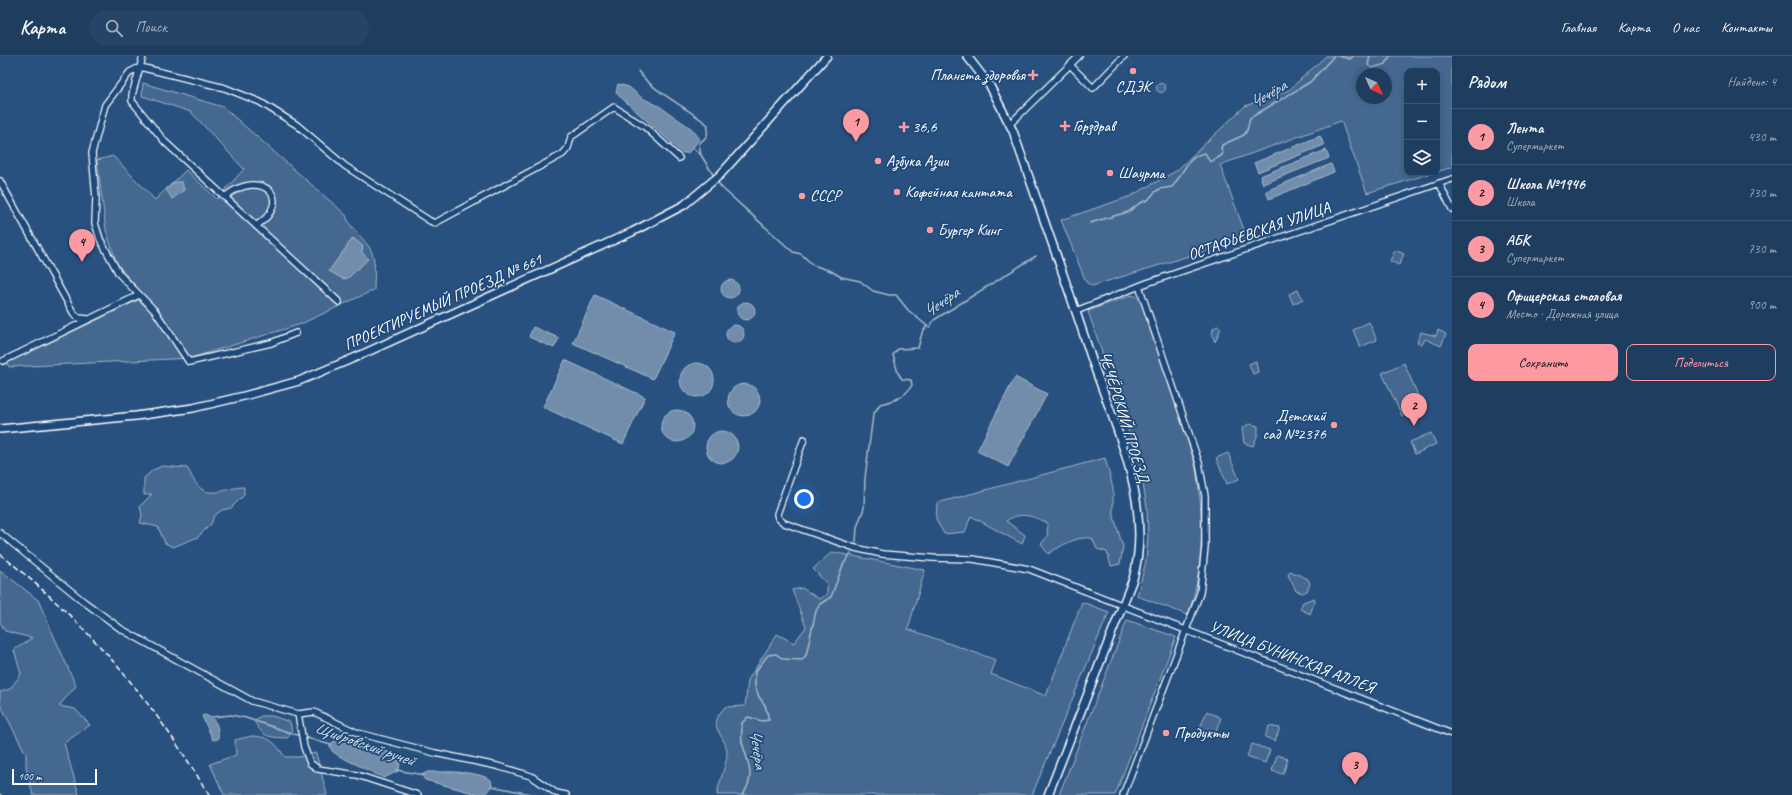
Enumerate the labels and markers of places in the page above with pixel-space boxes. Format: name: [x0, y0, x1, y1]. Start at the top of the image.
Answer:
place label: Планета здоровья: [930, 65, 1026, 85]
marker: СДЭК: [1128, 66, 1138, 76]
marker: Планета здоровья: [1028, 70, 1038, 80]
place label: СДЭК: [1115, 77, 1154, 97]
pin: 1: [843, 109, 869, 142]
place label: Горздрав: [1073, 116, 1118, 136]
place label: 36,6: [912, 117, 938, 137]
marker: Горздрав: [1060, 121, 1070, 131]
marker: 36,6: [899, 122, 909, 132]
place label: Азбука Азии: [886, 151, 949, 171]
marker: Азбука Азии: [873, 156, 883, 166]
place label: Шаурма: [1118, 163, 1166, 183]
marker: Шаурма: [1105, 168, 1115, 178]
place label: Кофейная кантата: [905, 182, 1013, 202]
place label: СССР: [810, 186, 843, 206]
marker: Кофейная кантата: [892, 187, 902, 197]
marker: СССР: [797, 191, 807, 201]
place label: Бургер Кинг: [938, 220, 1003, 240]
marker: Бургер Кинг: [925, 225, 935, 235]
pin: 4: [69, 229, 95, 262]
pin: 2: [1401, 393, 1427, 426]
place label: Детский сад №2376: [1262, 406, 1327, 444]
marker: Детский сад №2376: [1329, 420, 1339, 430]
place label: Продукты: [1174, 723, 1230, 743]
marker: Продукты: [1161, 728, 1171, 738]
pin: 3: [1342, 752, 1368, 785]

